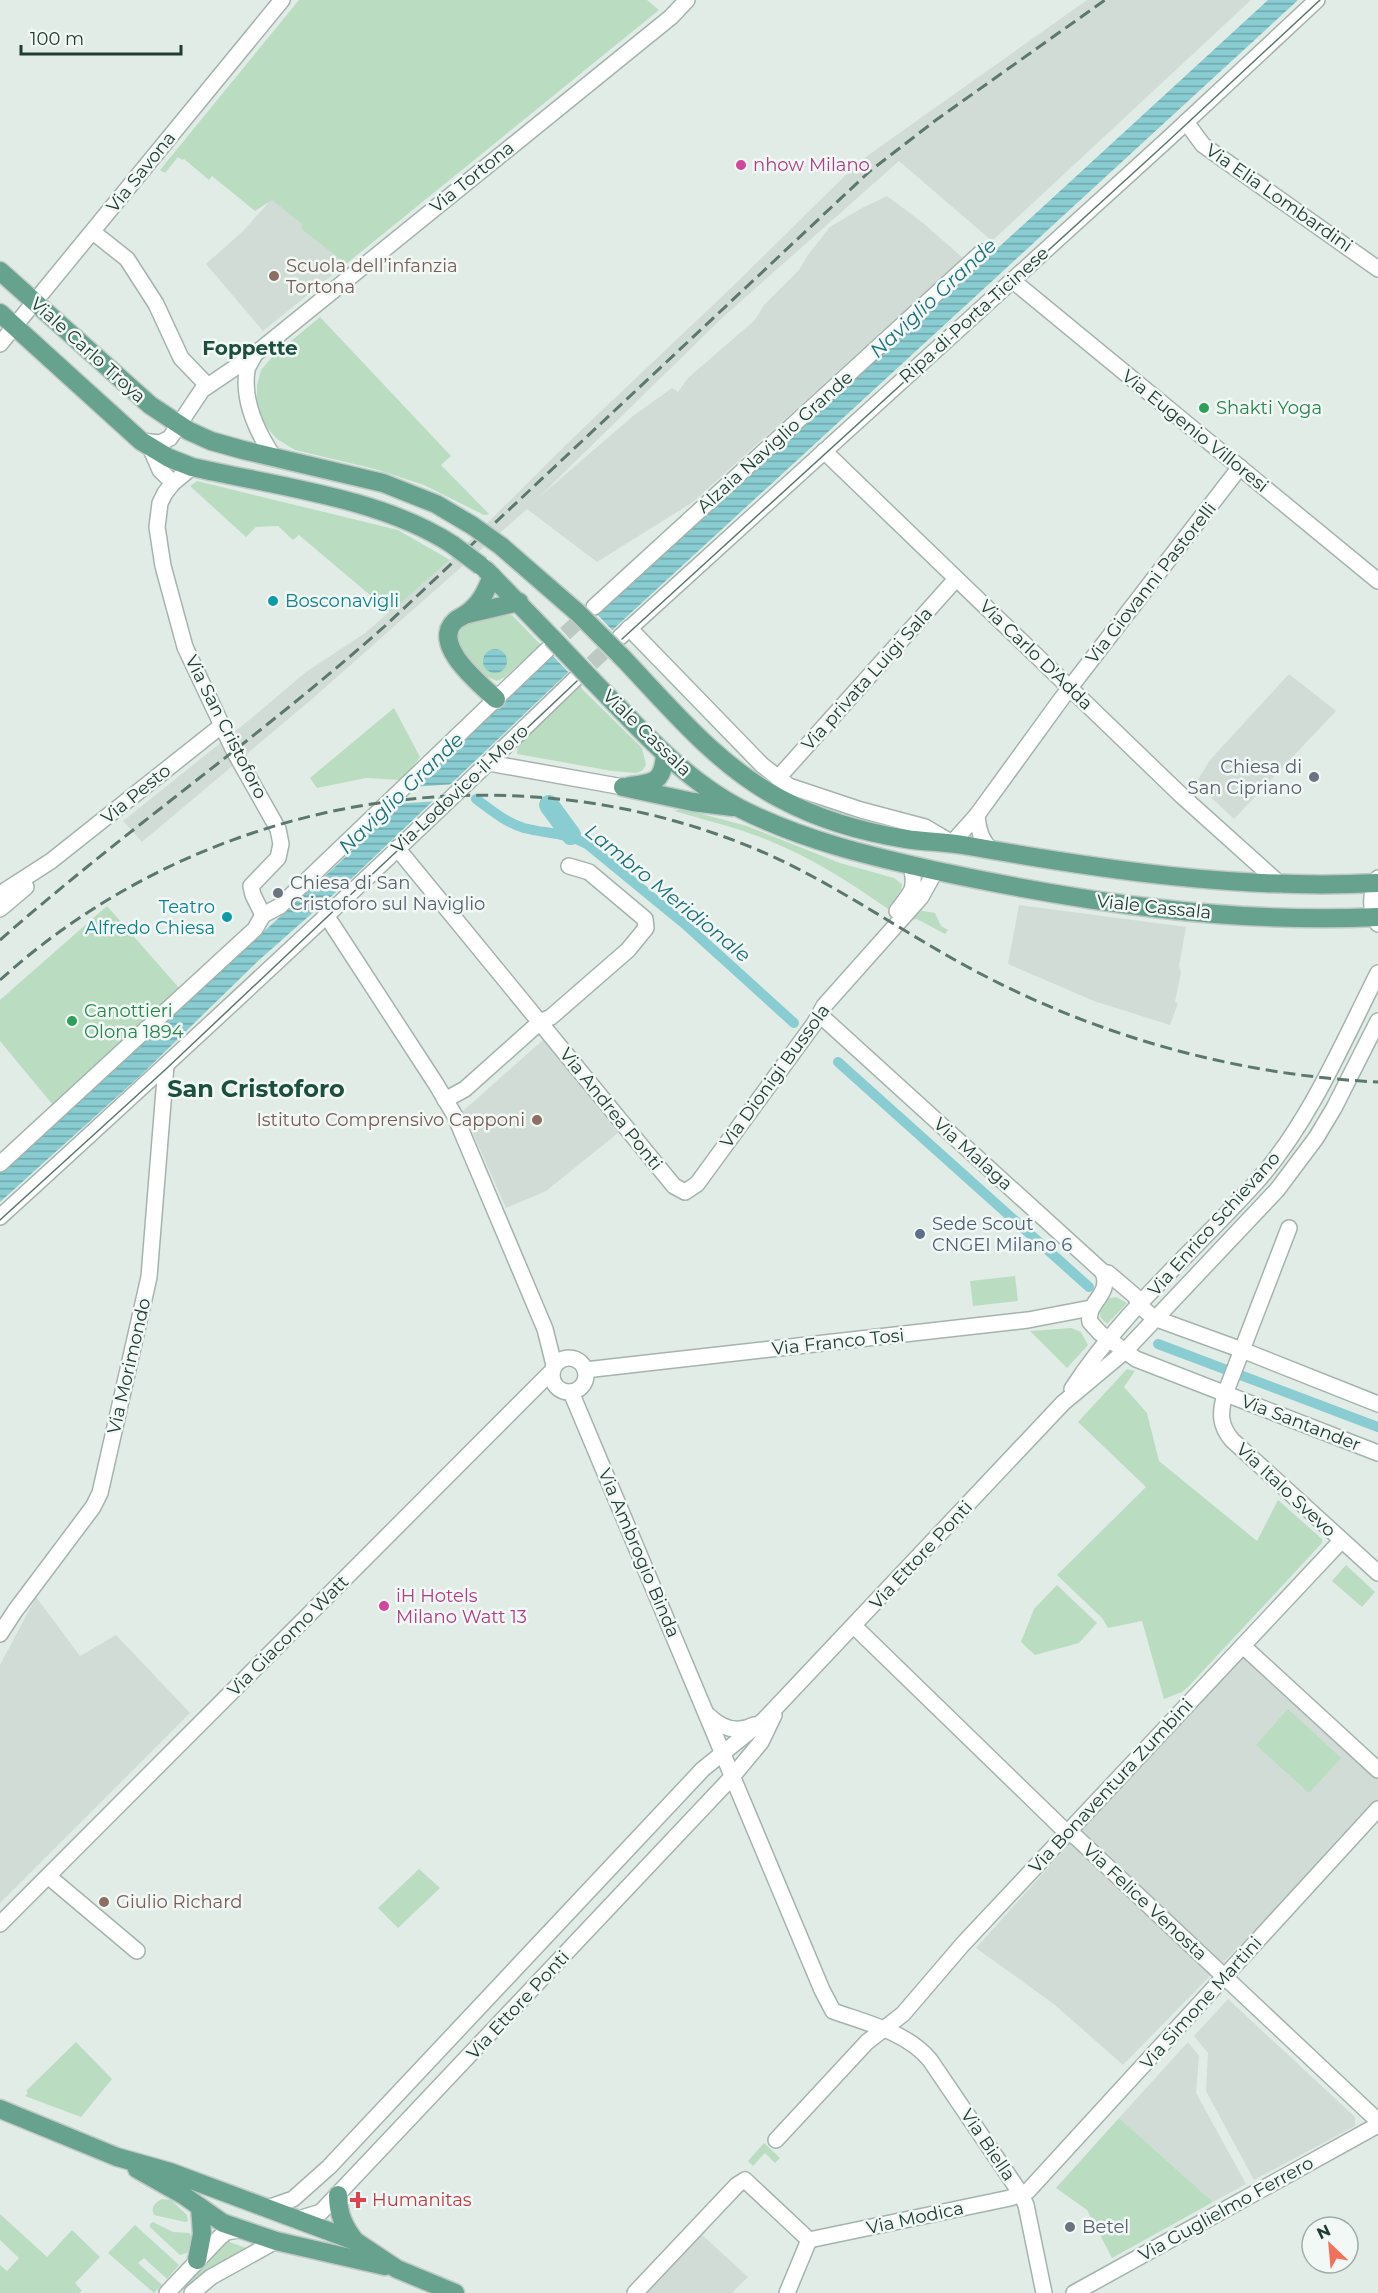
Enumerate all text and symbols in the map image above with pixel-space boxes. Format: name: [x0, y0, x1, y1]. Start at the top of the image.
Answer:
scale bar: [21, 18, 182, 56]
text: 100 m: [30, 28, 84, 50]
street label: Via Savona: [102, 127, 180, 217]
street label: Via Tortona: [426, 136, 518, 218]
street label: Via Elia Lombardini: [1201, 139, 1357, 257]
place label: nhow Milano: [753, 154, 870, 176]
marker: nhow Milano: [734, 158, 748, 172]
water label: Naviglio Grande: [865, 233, 1001, 363]
street label: Ripa di Porta Ticinese: [895, 242, 1053, 388]
place label: Scuola dell’infanzia Tortona: [286, 255, 458, 298]
marker: Scuola dell’infanzia Tortona: [267, 269, 281, 283]
street label: Viale Carlo Troya: [26, 292, 150, 408]
district label: Foppette: [202, 336, 298, 360]
street label: Via Eugenio Villoresi: [1117, 365, 1273, 497]
street label: Alzaia Naviglio Grande: [693, 366, 857, 518]
place label: Shakti Yoga: [1216, 397, 1322, 419]
marker: Shakti Yoga: [1197, 401, 1211, 415]
street label: Via Giovanni Pastorelli: [1081, 498, 1221, 668]
place label: Bosconavigli: [285, 590, 399, 612]
marker: Bosconavigli: [266, 594, 280, 608]
street label: Via Carlo D'Adda: [975, 595, 1097, 715]
street label: Via privata Luigi Sala: [797, 603, 937, 755]
street label: Via San Cristoforo: [180, 652, 272, 802]
street label: Viale Cassala: [598, 685, 696, 781]
street label: Via Lodovico il Moro: [387, 720, 533, 858]
water label: Naviglio Grande: [334, 727, 468, 859]
place label: Chiesa di San Cipriano: [1188, 756, 1302, 799]
street label: Via Pesto: [97, 759, 175, 829]
marker: Chiesa di San Cipriano: [1307, 770, 1321, 784]
water label: Lambro Meridionale: [580, 819, 756, 967]
place label: Chiesa di San Cristoforo sul Naviglio: [290, 872, 485, 915]
marker: Chiesa di San Cristoforo sul Naviglio: [271, 886, 285, 900]
street label: Viale Cassala: [1096, 890, 1212, 924]
place label: Teatro Alfredo Chiesa: [85, 896, 215, 939]
marker: Teatro Alfredo Chiesa: [220, 910, 234, 924]
place label: Canottieri Olona 1894: [84, 1000, 184, 1043]
street label: Via Dionigi Bussola: [715, 1000, 835, 1152]
marker: Canottieri Olona 1894: [65, 1014, 79, 1028]
street label: Via Andrea Ponti: [555, 1043, 667, 1175]
district label: San Cristoforo: [167, 1074, 345, 1103]
place label: Istituto Comprensivo Capponi: [256, 1109, 525, 1131]
marker: Istituto Comprensivo Capponi: [530, 1113, 544, 1127]
street label: Via Malaga: [929, 1113, 1017, 1195]
street label: Via Enrico Schievano: [1143, 1147, 1285, 1301]
place label: Sede Scout CNGEI Milano 6: [932, 1213, 1072, 1256]
marker: Sede Scout CNGEI Milano 6: [913, 1227, 927, 1241]
street label: Via Morimondo: [103, 1296, 155, 1436]
street label: Via Franco Tosi: [771, 1324, 905, 1360]
street label: Via Santander: [1238, 1390, 1364, 1456]
street label: Via Italo Svevo: [1232, 1438, 1340, 1542]
street label: Via Ambrogio Binda: [593, 1465, 685, 1641]
street label: Via Ettore Ponti: [865, 1496, 977, 1614]
street label: Via Giacomo Watt: [223, 1571, 353, 1701]
place label: iH Hotels Milano Watt 13: [396, 1585, 527, 1628]
marker: iH Hotels Milano Watt 13: [377, 1599, 391, 1613]
street label: Via Bonaventura Zumbini: [1024, 1694, 1198, 1878]
street label: Via Felice Venosta: [1078, 1839, 1212, 1965]
place label: Giulio Richard: [116, 1891, 242, 1913]
marker: Giulio Richard: [97, 1895, 111, 1909]
street label: Via Simone Martini: [1136, 1932, 1266, 2074]
street label: Via Ettore Ponti: [462, 1946, 574, 2064]
street label: Via Biella: [956, 2105, 1020, 2185]
street label: Via Guglielmo Ferrero: [1135, 2152, 1317, 2266]
place label: Humanitas: [372, 2189, 472, 2211]
marker: Humanitas: [349, 2191, 367, 2209]
street label: Via Modica: [864, 2197, 966, 2239]
north arrow: [1300, 2215, 1360, 2275]
place label: Betel: [1082, 2216, 1129, 2238]
marker: Betel: [1063, 2220, 1077, 2234]
text: N: [1314, 2221, 1334, 2243]

